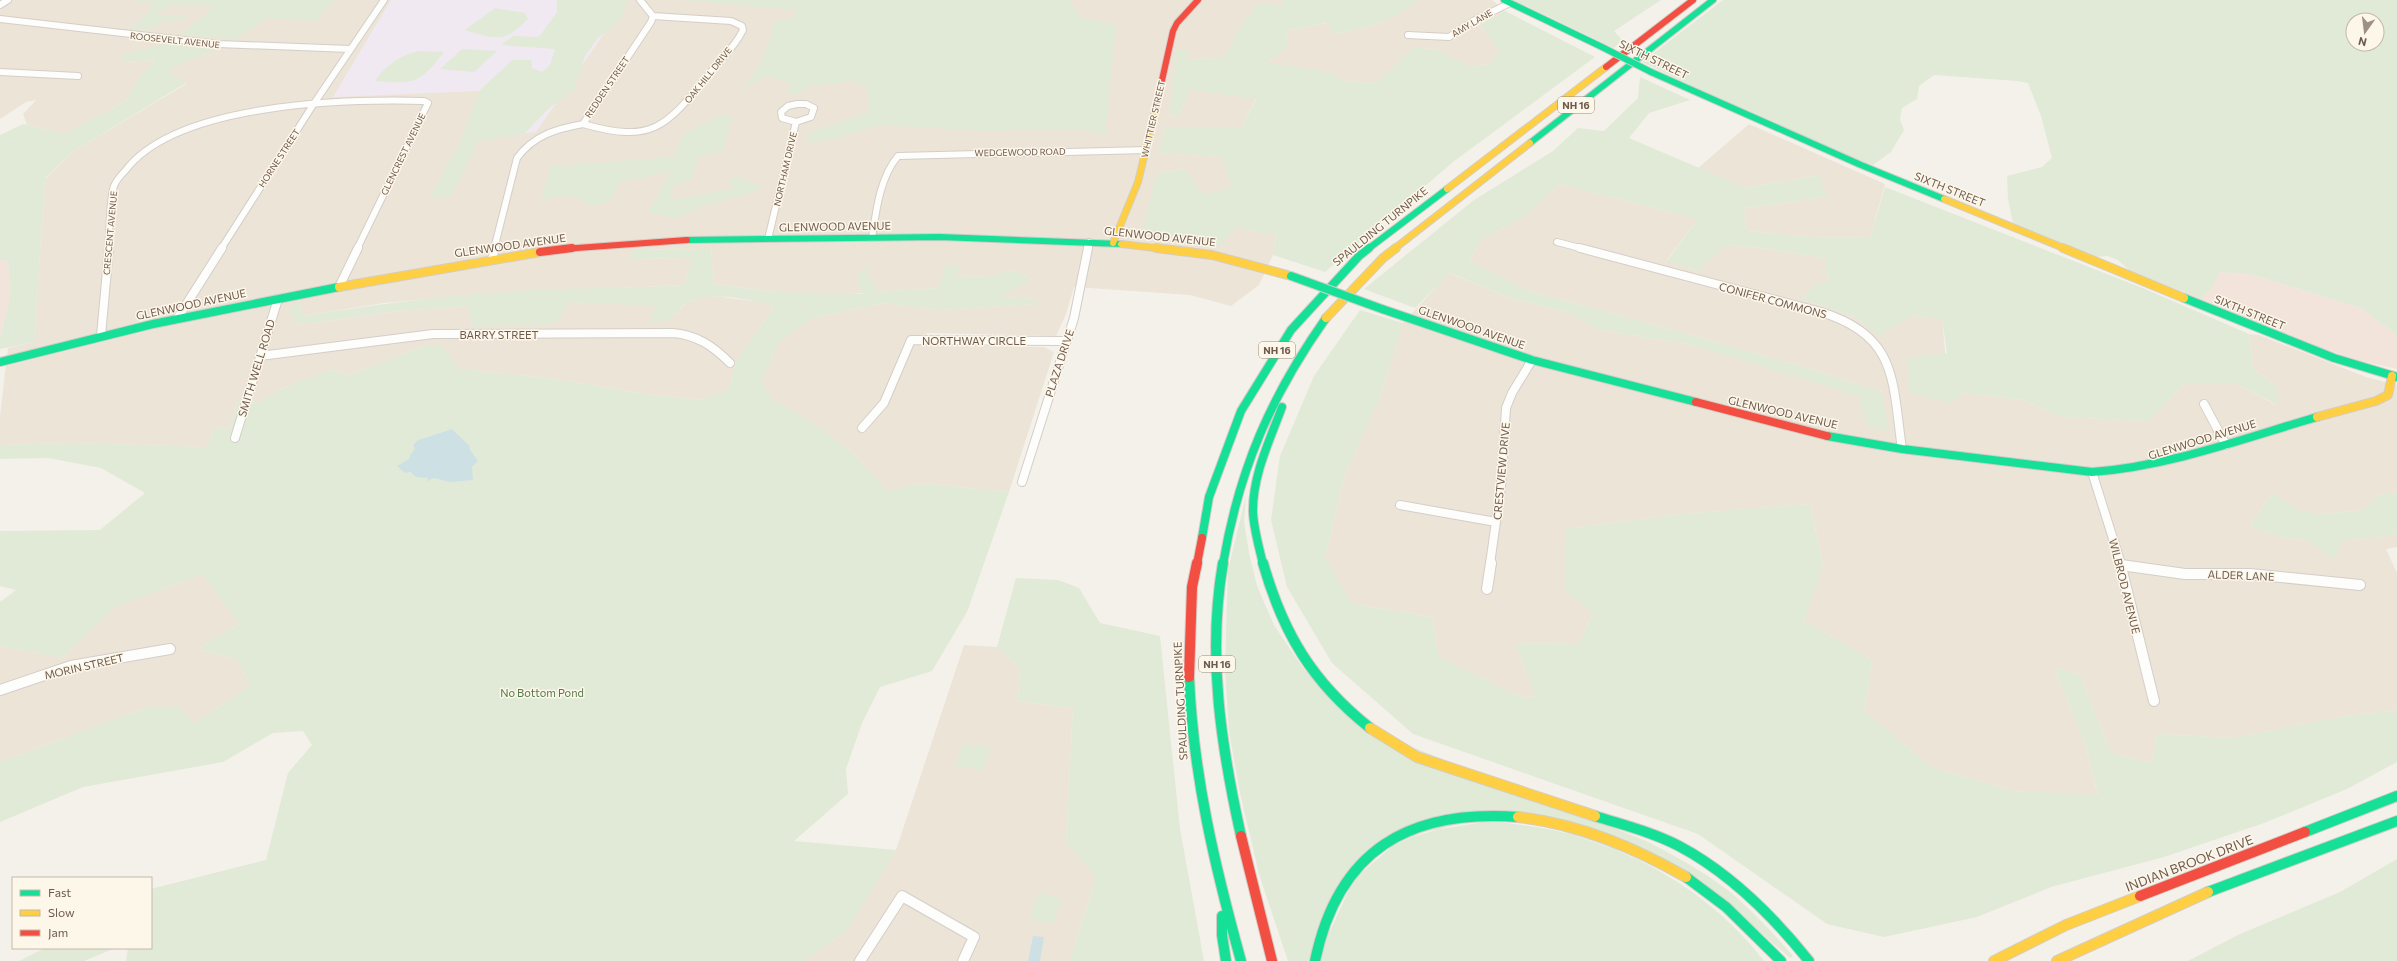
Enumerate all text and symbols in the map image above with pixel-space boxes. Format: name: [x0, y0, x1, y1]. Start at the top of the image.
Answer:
street label: AMY LANE: [1450, 7, 1494, 39]
north arrow: [2345, 12, 2385, 52]
street label: ROOSEVELT AVENUE: [130, 30, 220, 50]
text: N: [2357, 35, 2368, 49]
street label: SIXTH STREET: [1617, 37, 1691, 81]
street label: OAK HILL DRIVE: [682, 45, 734, 105]
street label: REDDEN STREET: [582, 54, 632, 120]
street label: WHITTIER STREET: [1139, 79, 1167, 159]
road number: NH 16: [1558, 97, 1594, 113]
street label: GLENCREST AVENUE: [378, 111, 428, 197]
street label: HORNE STREET: [256, 127, 302, 189]
street label: NORTHAM DRIVE: [771, 131, 799, 207]
street label: WEDGEWOOD ROAD: [974, 146, 1066, 158]
street label: SIXTH STREET: [1913, 169, 1987, 209]
street label: SPAULDING TURNPIKE: [1330, 184, 1430, 268]
street label: CRESCENT AVENUE: [101, 190, 119, 276]
street label: GLENWOOD AVENUE: [779, 219, 891, 233]
street label: GLENWOOD AVENUE: [1104, 224, 1216, 248]
street label: GLENWOOD AVENUE: [454, 231, 566, 259]
street label: CONIFER COMMONS: [1718, 279, 1828, 321]
street label: GLENWOOD AVENUE: [135, 286, 247, 322]
street label: SIXTH STREET: [2213, 292, 2287, 332]
street label: GLENWOOD AVENUE: [1417, 303, 1527, 351]
street label: SMITH WELL ROAD: [235, 318, 277, 418]
street label: PLAZA DRIVE: [1042, 327, 1076, 399]
street label: BARRY STREET: [459, 328, 539, 341]
street label: NORTHWAY CIRCLE: [922, 334, 1026, 347]
road number: NH 16: [1259, 342, 1295, 358]
street label: GLENWOOD AVENUE: [1727, 393, 1839, 431]
street label: GLENWOOD AVENUE: [2147, 416, 2257, 462]
street label: CRESTVIEW DRIVE: [1490, 422, 1512, 520]
street label: WILBROD AVENUE: [2107, 537, 2143, 635]
street label: ALDER LANE: [2207, 567, 2275, 583]
street label: SPAULDING TURNPIKE: [1170, 641, 1190, 761]
street label: MORIN STREET: [43, 651, 125, 681]
road number: NH 16: [1199, 656, 1235, 672]
park label: No Bottom Pond: [500, 686, 584, 699]
street label: INDIAN BROOK DRIVE: [2123, 831, 2255, 895]
legend: [12, 877, 152, 949]
text: Fast: [48, 885, 71, 899]
text: Slow: [48, 905, 75, 919]
text: Jam: [48, 925, 68, 940]

